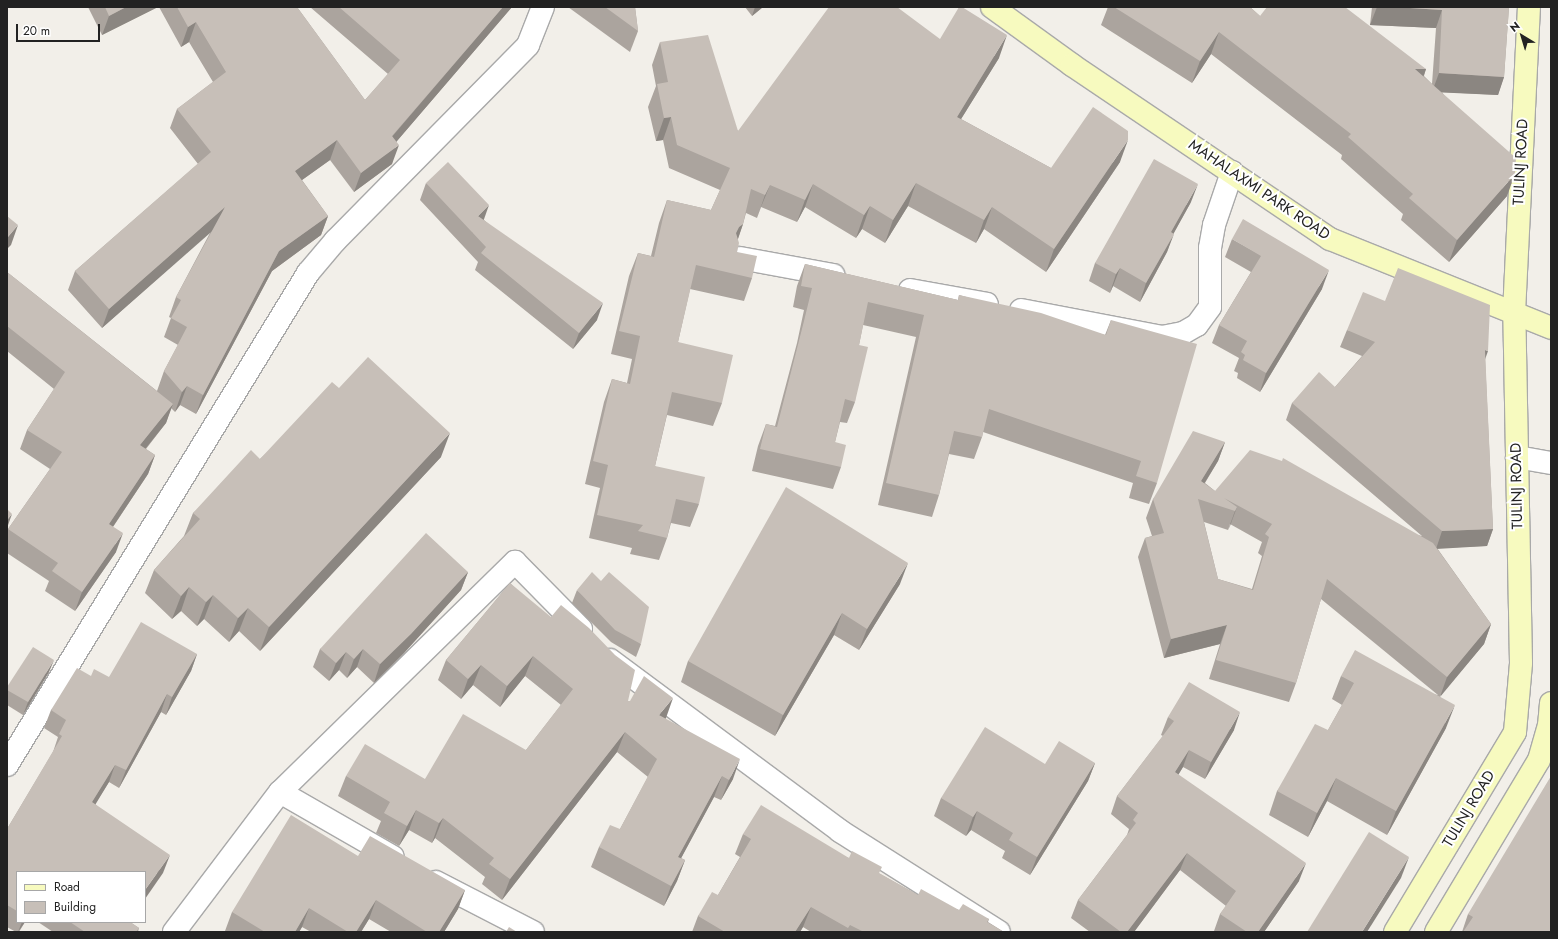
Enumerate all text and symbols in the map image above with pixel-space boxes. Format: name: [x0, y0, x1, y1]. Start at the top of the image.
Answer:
scale bar: [18, 16, 102, 42]
north arrow: [1502, 16, 1542, 56]
text: N: [1506, 18, 1523, 36]
text: 20 m: [23, 22, 50, 40]
street label: TULINJ ROAD: [1510, 118, 1532, 206]
street label: MAHALAXMI PARK ROAD: [1185, 136, 1333, 244]
street label: TULINJ ROAD: [1507, 443, 1527, 529]
street label: TULINJ ROAD: [1439, 767, 1499, 851]
legend: [16, 871, 146, 923]
text: Road: [54, 878, 80, 896]
text: Building: [54, 898, 96, 916]

